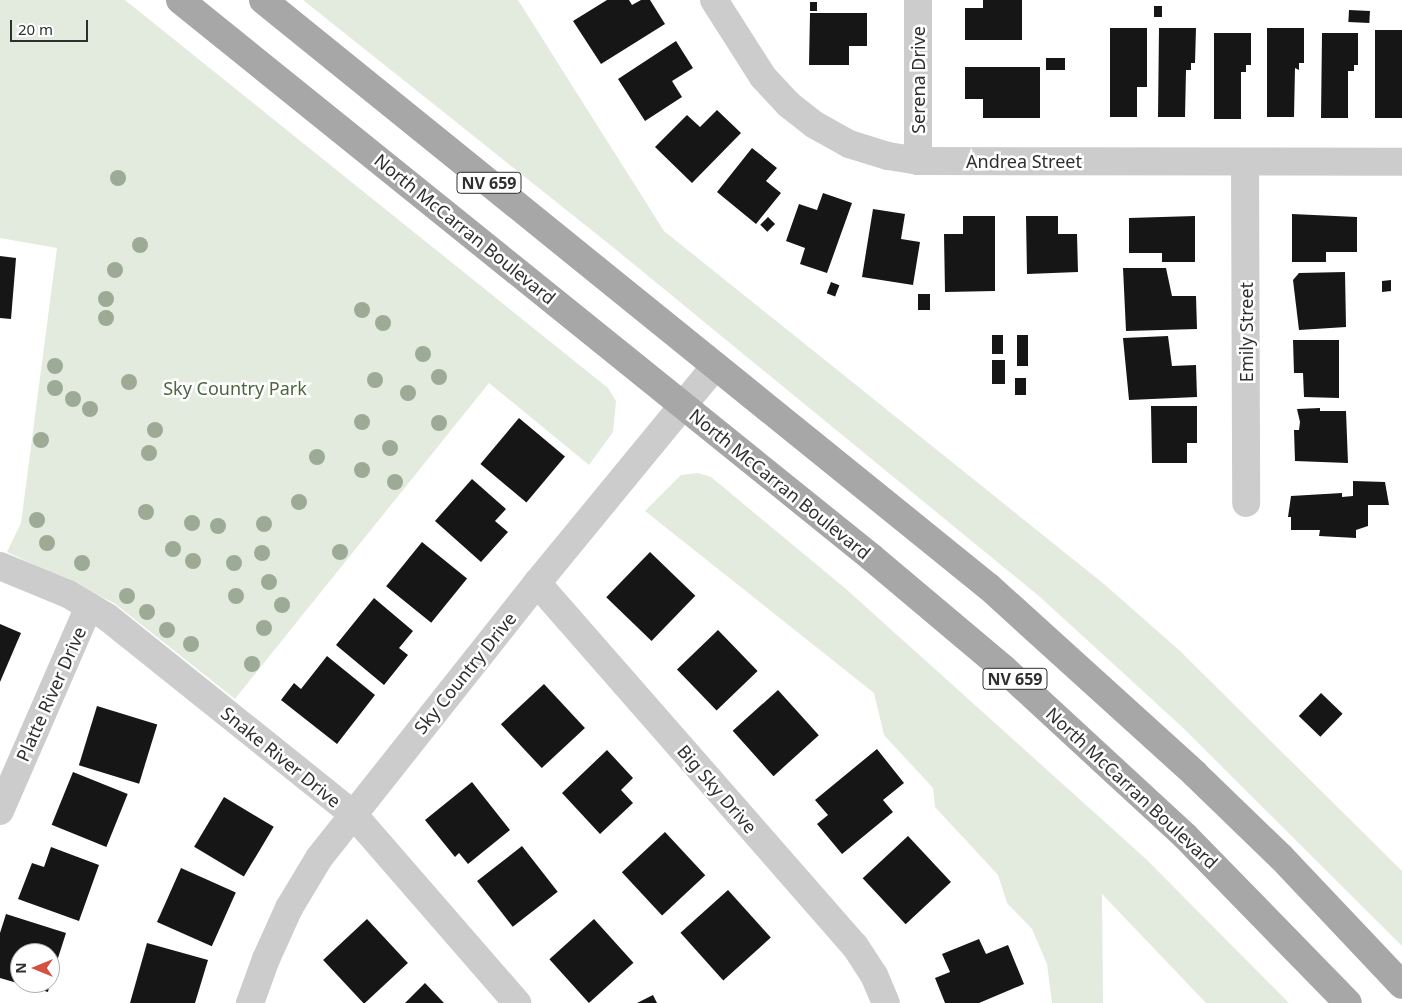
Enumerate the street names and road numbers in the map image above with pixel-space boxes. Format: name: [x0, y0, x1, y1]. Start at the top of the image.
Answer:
street label: Serena Drive: [907, 26, 929, 134]
street label: North McCarran Boulevard: [370, 149, 560, 309]
street label: Andrea Street: [966, 150, 1082, 172]
road number: NV 659: [455, 170, 523, 197]
street label: Emily Street: [1235, 282, 1257, 382]
street label: North McCarran Boulevard: [685, 404, 875, 564]
street label: Sky Country Drive: [409, 608, 521, 738]
street label: Platte River Drive: [12, 623, 90, 765]
road number: NV 659: [981, 666, 1049, 692]
street label: Snake River Drive: [217, 702, 345, 812]
street label: North McCarran Boulevard: [1042, 703, 1222, 873]
street label: Big Sky Drive: [673, 740, 761, 838]

